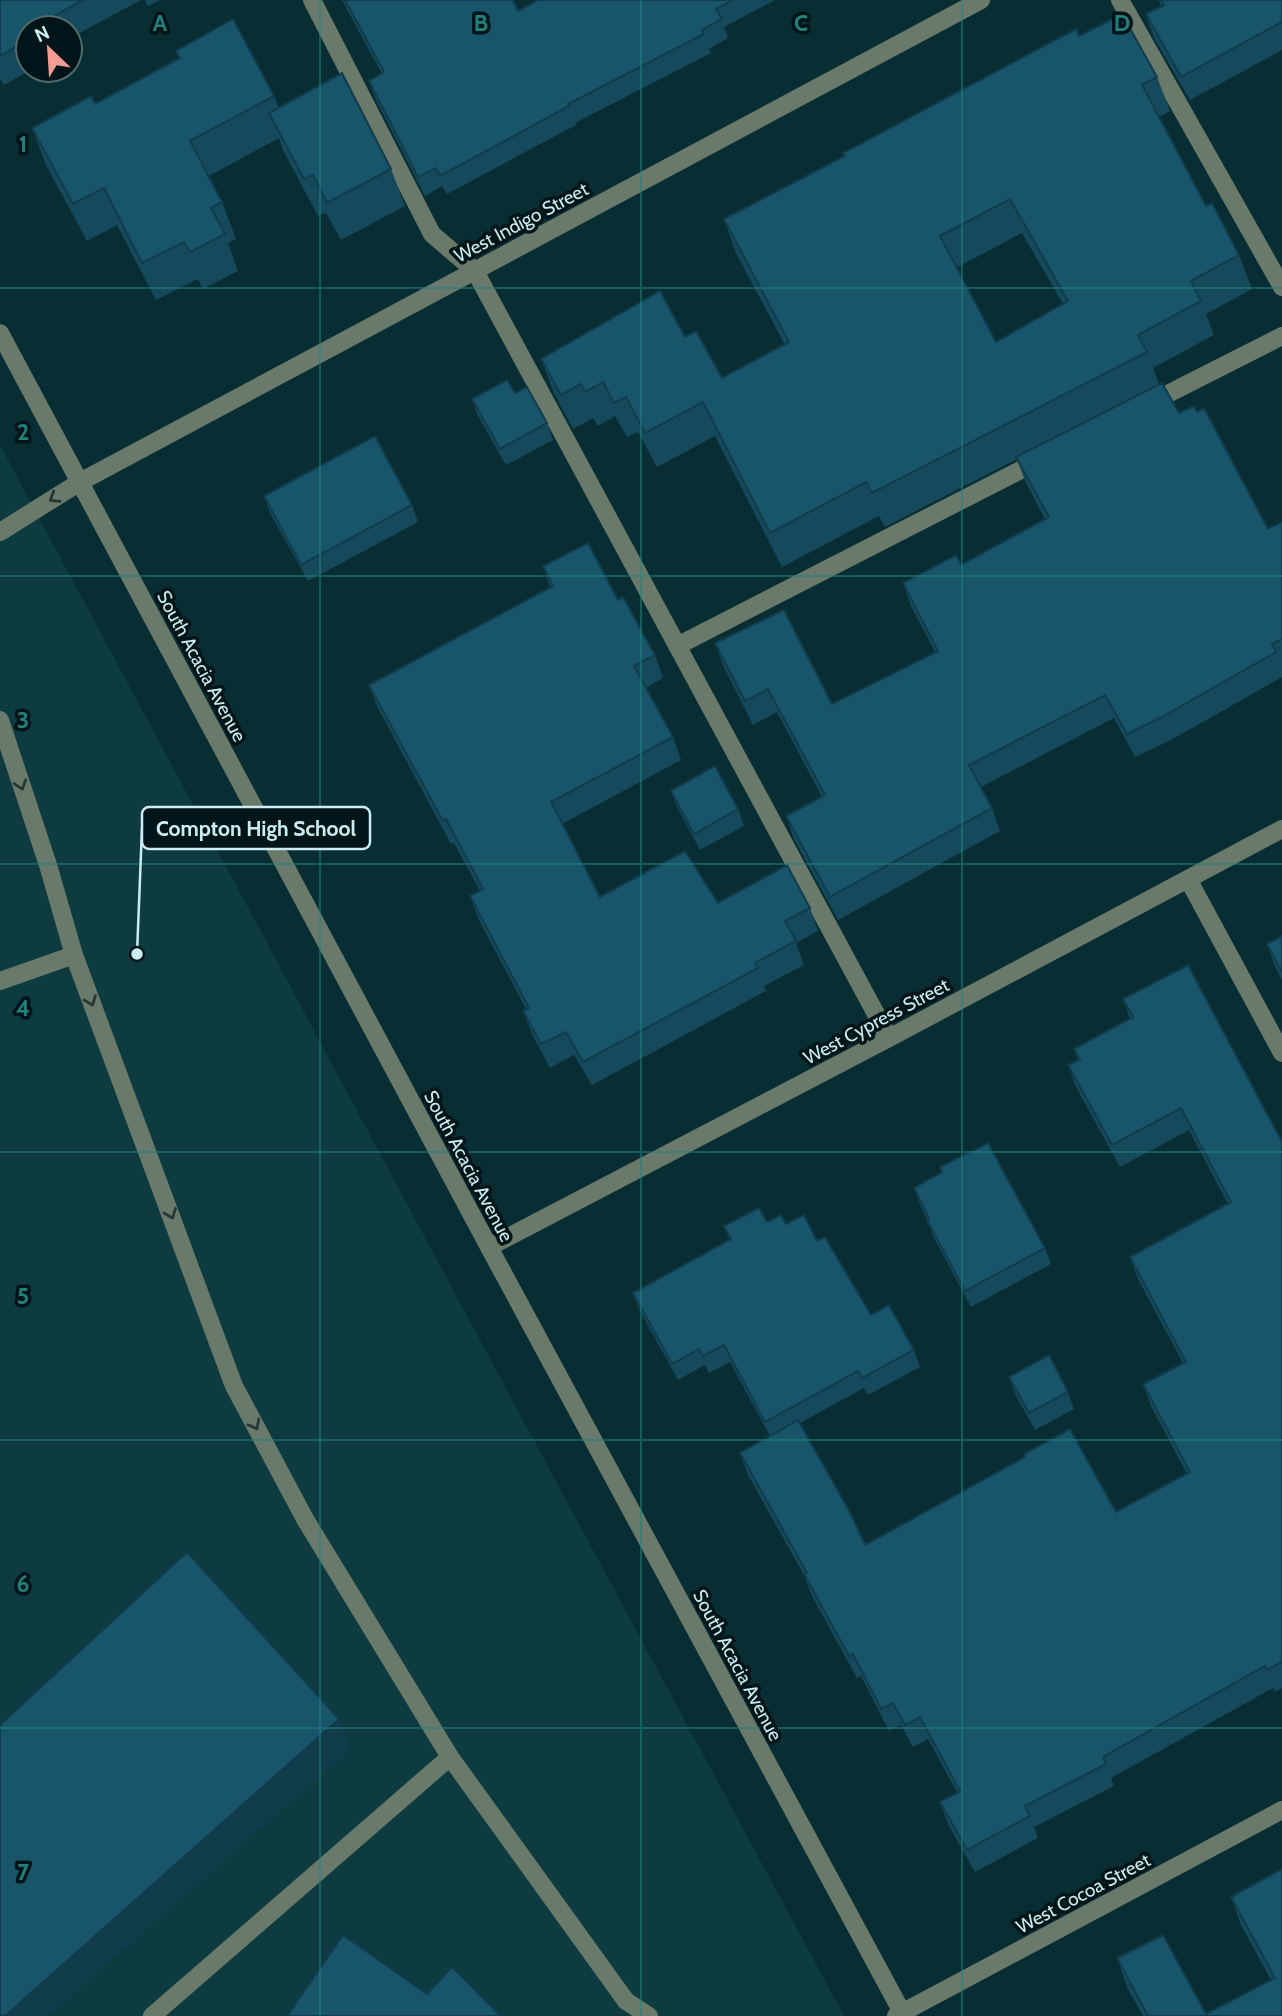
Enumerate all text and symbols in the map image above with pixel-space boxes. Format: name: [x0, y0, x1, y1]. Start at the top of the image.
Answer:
text: A: [153, 9, 168, 37]
text: B: [474, 9, 488, 37]
text: C: [794, 9, 808, 37]
text: D: [1114, 9, 1130, 37]
north arrow: [14, 14, 84, 84]
text: N: [31, 21, 53, 47]
text: 1: [19, 130, 27, 158]
street label: West Indigo Street: [450, 177, 593, 267]
text: 2: [17, 418, 29, 446]
one-way arrow: [48, 490, 61, 503]
street label: South Acacia Avenue: [152, 587, 251, 746]
text: 3: [17, 706, 29, 734]
one-way arrow: [13, 778, 28, 790]
callout: Compton High School: [142, 807, 370, 849]
text: Compton High School: [156, 816, 356, 841]
street label: West Cypress Street: [800, 973, 953, 1070]
text: 4: [16, 994, 30, 1022]
one-way arrow: [83, 995, 97, 1007]
street label: South Acacia Avenue: [419, 1087, 518, 1246]
one-way arrow: [163, 1208, 177, 1220]
text: 5: [17, 1282, 29, 1310]
one-way arrow: [247, 1418, 260, 1431]
text: 6: [17, 1570, 29, 1598]
street label: South Acacia Avenue: [688, 1586, 787, 1745]
street label: West Cocoa Street: [1012, 1848, 1155, 1938]
text: 7: [17, 1858, 29, 1886]

